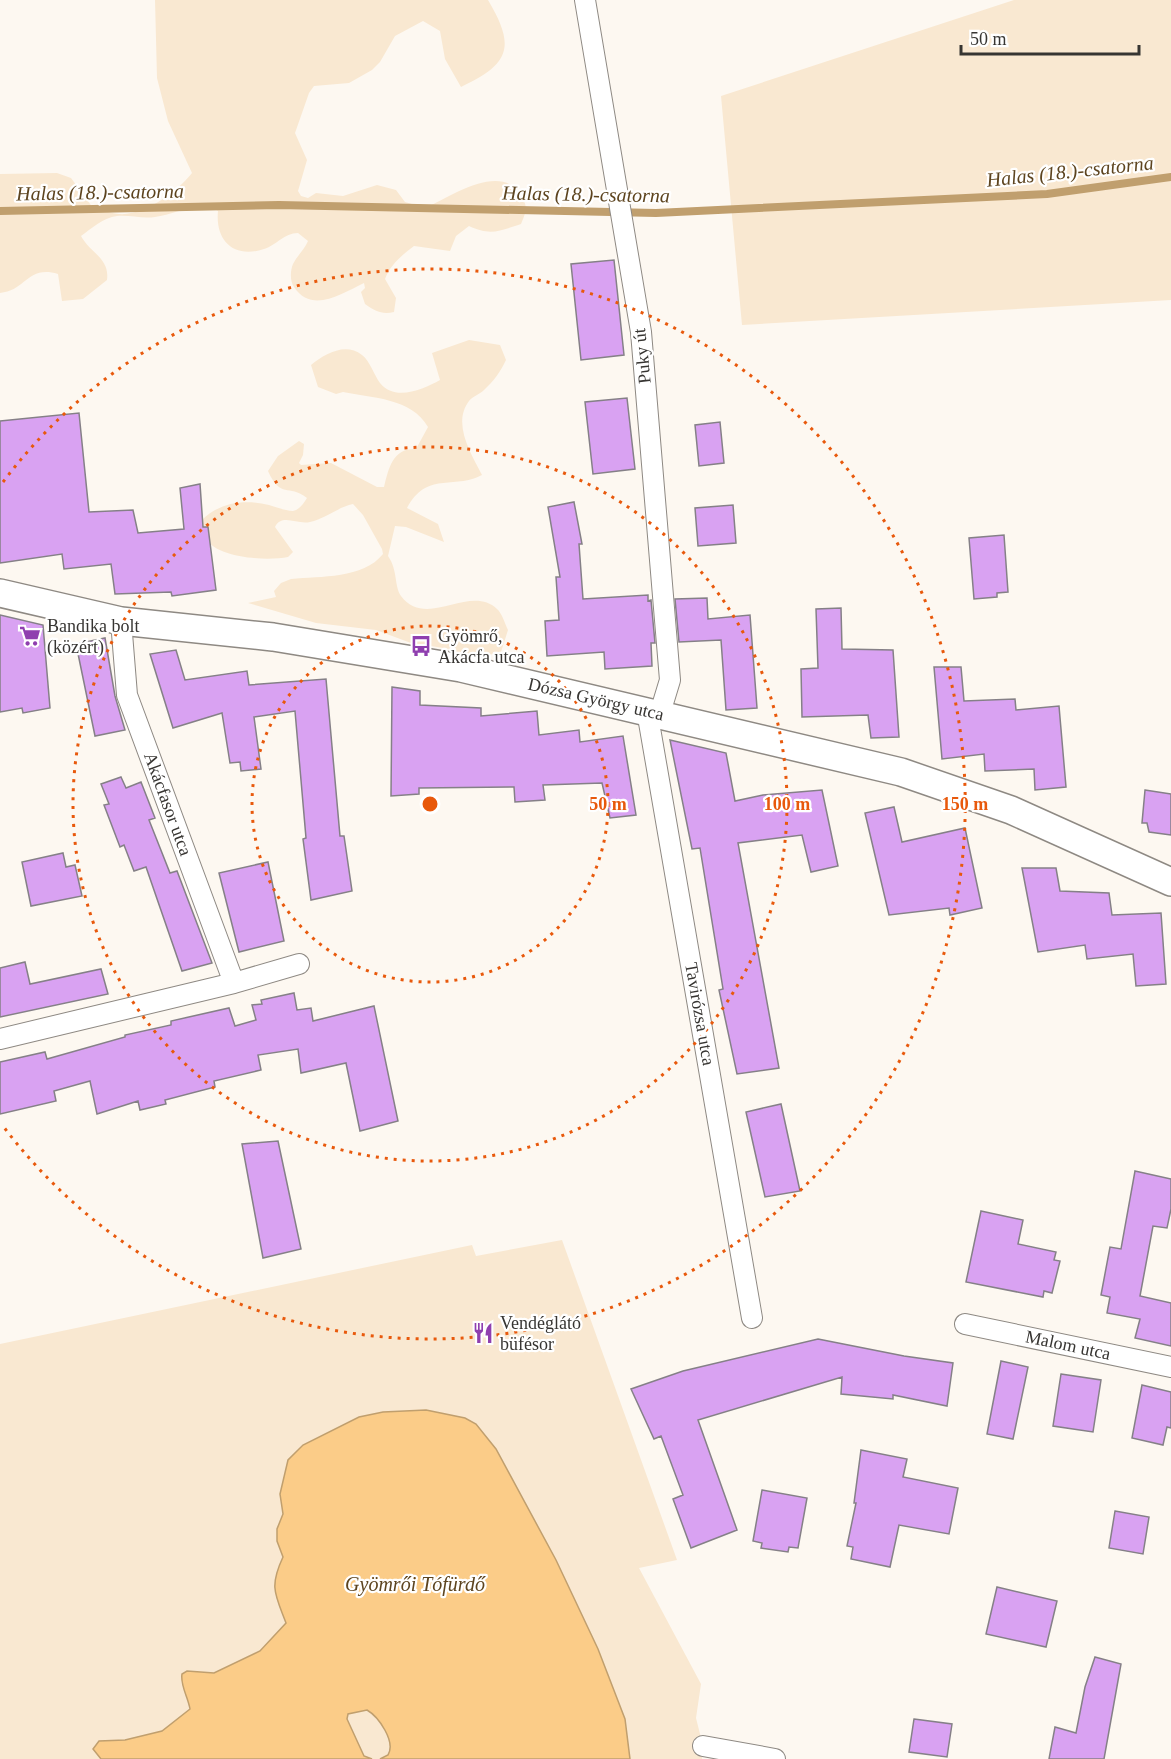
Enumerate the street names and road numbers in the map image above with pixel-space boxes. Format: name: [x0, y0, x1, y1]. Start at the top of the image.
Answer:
street label: Puky út: [629, 327, 655, 385]
street label: Dózsa György utca: [526, 674, 666, 724]
street label: Akácfasor utca: [140, 750, 196, 858]
street label: Tavirózsa utca: [681, 961, 719, 1067]
street label: Malom utca: [1024, 1326, 1112, 1364]

